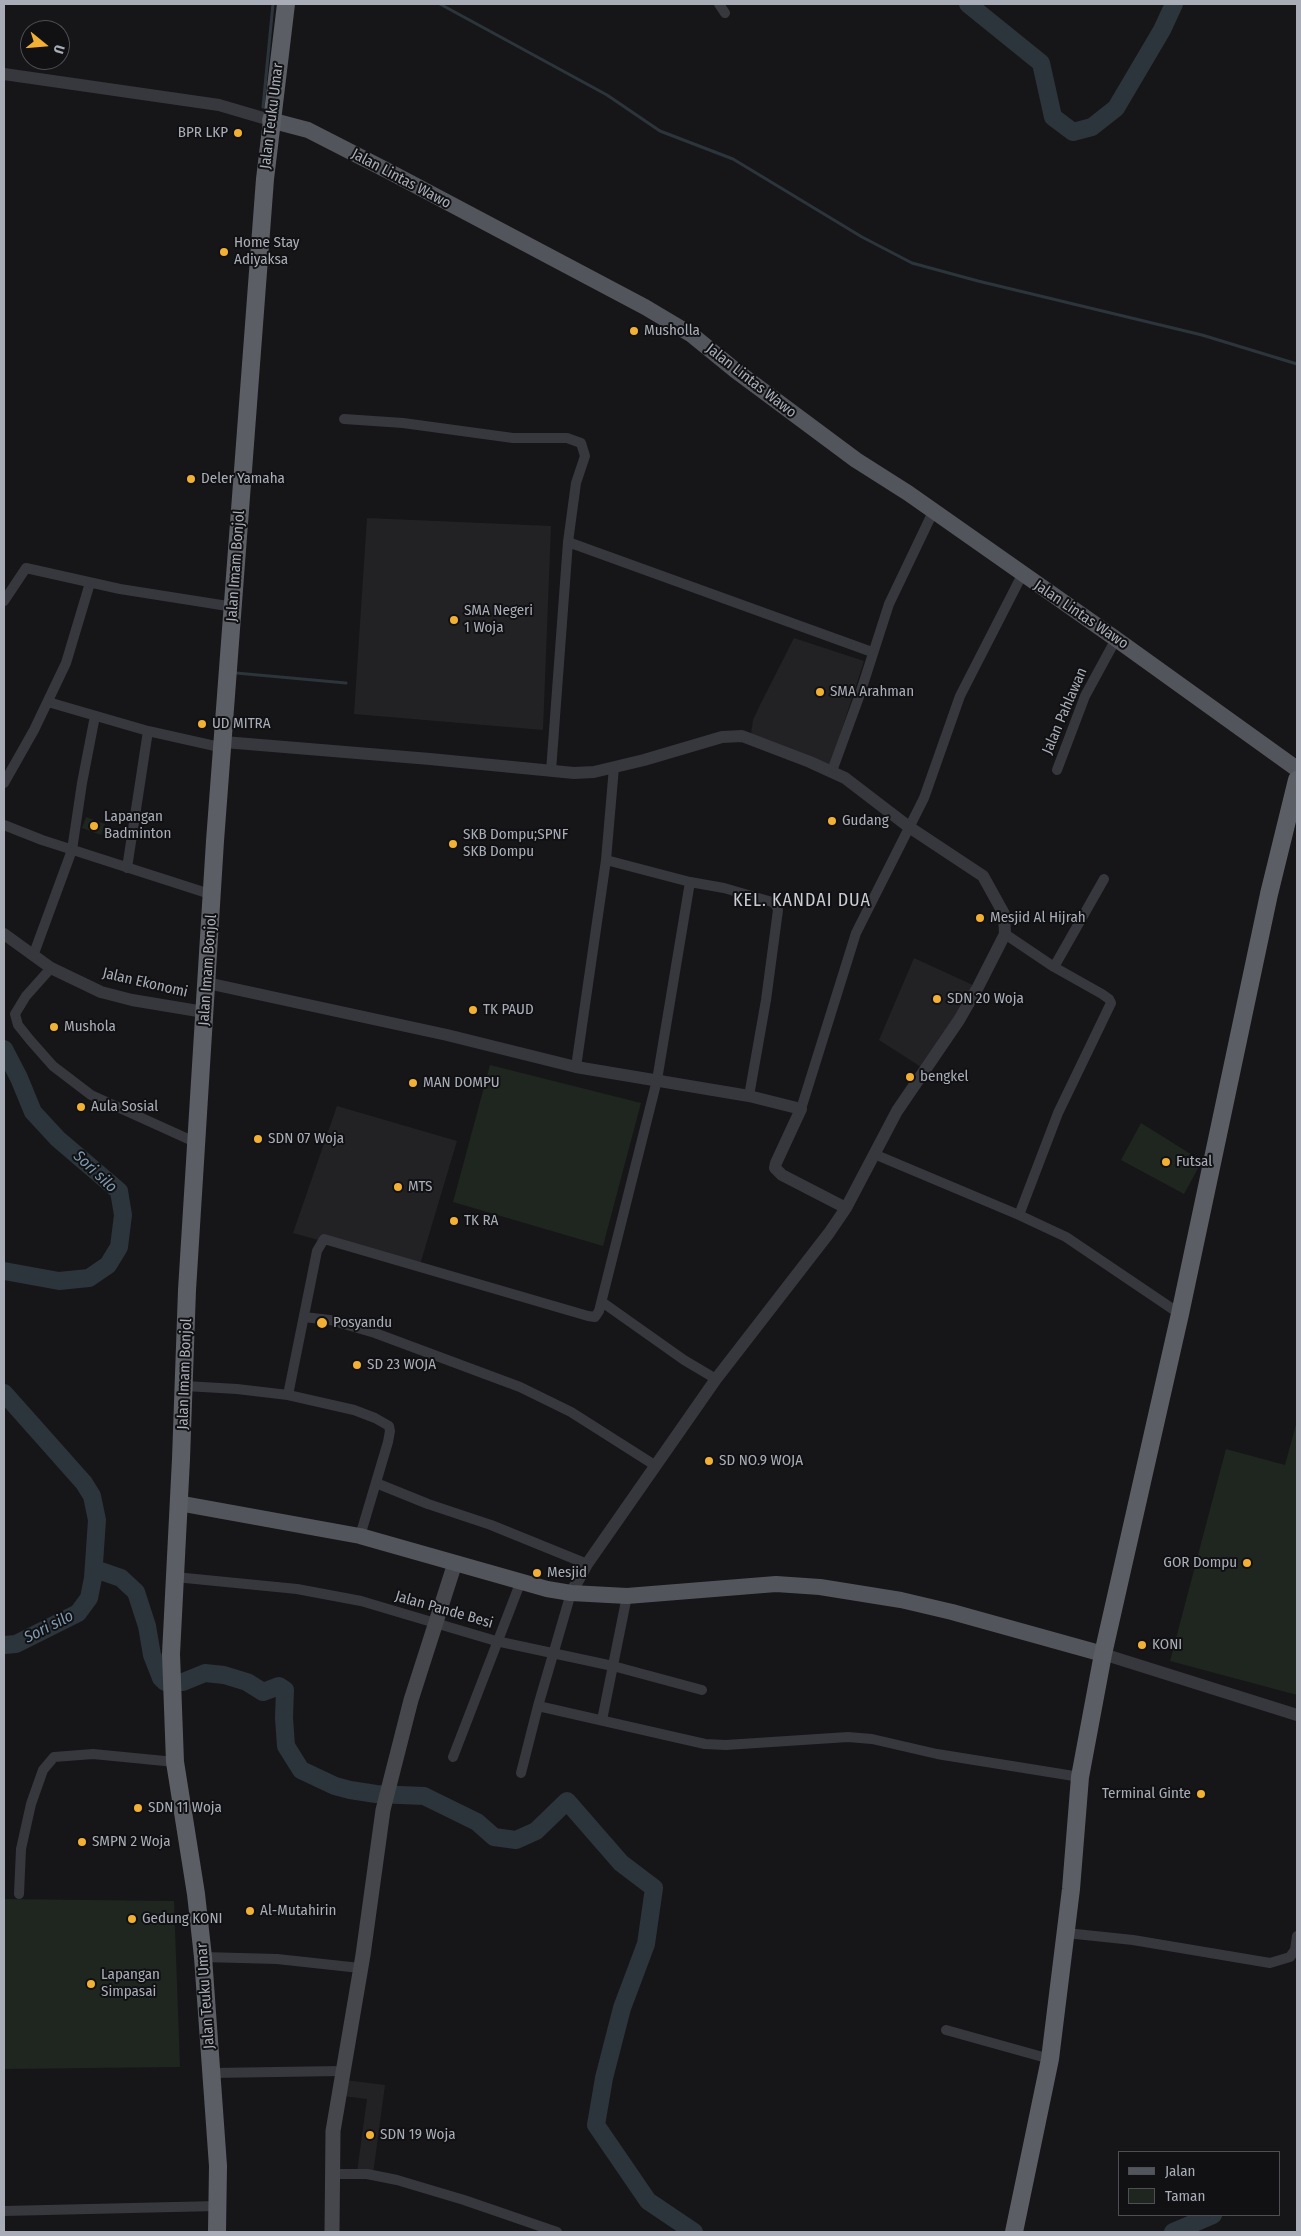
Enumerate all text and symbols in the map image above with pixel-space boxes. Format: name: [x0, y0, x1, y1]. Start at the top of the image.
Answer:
north arrow: [20, 20, 70, 70]
text: U: [50, 43, 68, 56]
street label: Jalan Teuku Umar: [257, 62, 287, 170]
place label: BPR LKP: [178, 124, 228, 142]
marker: BPR LKP: [232, 127, 244, 139]
street label: Jalan Lintas Wawo: [348, 145, 454, 213]
place label: Home Stay Adiyaksa: [234, 234, 300, 269]
marker: Home Stay Adiyaksa: [218, 246, 230, 258]
place label: Musholla: [644, 322, 700, 340]
marker: Musholla: [628, 325, 640, 337]
street label: Jalan Lintas Wawo: [702, 340, 800, 422]
place label: Deler Yamaha: [201, 470, 285, 488]
marker: Deler Yamaha: [185, 473, 197, 485]
street label: Jalan Imam Bonjol: [223, 510, 249, 622]
street label: Jalan Lintas Wawo: [1030, 577, 1132, 653]
place label: SMA Negeri 1 Woja: [464, 602, 533, 637]
marker: SMA Negeri 1 Woja: [448, 614, 460, 626]
street label: Jalan Pahlawan: [1039, 665, 1091, 757]
place label: SMA Arahman: [830, 683, 914, 701]
marker: SMA Arahman: [814, 686, 826, 698]
place label: UD MITRA: [212, 715, 271, 733]
marker: UD MITRA: [196, 718, 208, 730]
place label: Lapangan Badminton: [104, 808, 171, 843]
place label: Gudang: [842, 812, 889, 830]
marker: Gudang: [826, 815, 838, 827]
marker: Lapangan Badminton: [88, 820, 100, 832]
place label: SKB Dompu;SPNF SKB Dompu: [463, 826, 568, 861]
marker: SKB Dompu;SPNF SKB Dompu: [447, 838, 459, 850]
district label: KEL. KANDAI DUA: [731, 890, 873, 912]
place label: Mesjid Al Hijrah: [990, 909, 1086, 927]
marker: Mesjid Al Hijrah: [974, 912, 986, 924]
street label: Jalan Imam Bonjol: [195, 914, 221, 1026]
street label: Jalan Ekonomi: [101, 964, 189, 1002]
place label: SDN 20 Woja: [947, 990, 1024, 1008]
marker: SDN 20 Woja: [931, 993, 943, 1005]
place label: TK PAUD: [483, 1001, 534, 1019]
marker: TK PAUD: [467, 1004, 479, 1016]
place label: Mushola: [64, 1018, 116, 1036]
marker: Mushola: [48, 1021, 60, 1033]
place label: bengkel: [920, 1068, 969, 1086]
marker: bengkel: [904, 1071, 916, 1083]
place label: MAN DOMPU: [423, 1074, 500, 1092]
marker: MAN DOMPU: [407, 1077, 419, 1089]
place label: Aula Sosial: [91, 1098, 158, 1116]
marker: Aula Sosial: [75, 1101, 87, 1113]
place label: SDN 07 Woja: [268, 1130, 344, 1148]
marker: SDN 07 Woja: [252, 1133, 264, 1145]
water label: Sori silo: [69, 1147, 121, 1197]
place label: Futsal: [1176, 1153, 1212, 1171]
marker: Futsal: [1160, 1156, 1172, 1168]
place label: MTS: [408, 1178, 433, 1196]
marker: MTS: [392, 1181, 404, 1193]
place label: TK RA: [464, 1212, 498, 1230]
marker: TK RA: [448, 1215, 460, 1227]
place label: Posyandu: [333, 1314, 392, 1332]
marker: Posyandu: [315, 1316, 329, 1330]
street label: Jalan Imam Bonjol: [174, 1318, 196, 1430]
place label: SD 23 WOJA: [367, 1356, 436, 1374]
marker: SD 23 WOJA: [351, 1359, 363, 1371]
place label: SD NO.9 WOJA: [719, 1452, 803, 1470]
marker: SD NO.9 WOJA: [703, 1455, 715, 1467]
place label: GOR Dompu: [1163, 1554, 1237, 1572]
marker: GOR Dompu: [1241, 1557, 1253, 1569]
place label: Mesjid: [547, 1564, 587, 1582]
marker: Mesjid: [531, 1567, 543, 1579]
street label: Jalan Pande Besi: [393, 1587, 495, 1633]
water label: Sori silo: [21, 1606, 77, 1648]
place label: KONI: [1152, 1636, 1182, 1654]
marker: KONI: [1136, 1639, 1148, 1651]
place label: Terminal Ginte: [1102, 1785, 1191, 1803]
marker: Terminal Ginte: [1195, 1788, 1207, 1800]
place label: SDN 11 Woja: [148, 1799, 222, 1817]
marker: SDN 11 Woja: [132, 1802, 144, 1814]
place label: SMPN 2 Woja: [92, 1833, 171, 1851]
marker: SMPN 2 Woja: [76, 1836, 88, 1848]
place label: Al-Mutahirin: [260, 1902, 336, 1920]
marker: Al-Mutahirin: [244, 1905, 256, 1917]
place label: Gedung KONI: [142, 1910, 223, 1928]
marker: Gedung KONI: [126, 1913, 138, 1925]
street label: Jalan Teuku Umar: [193, 1942, 219, 2050]
place label: Lapangan Simpasai: [101, 1966, 160, 2001]
marker: Lapangan Simpasai: [85, 1978, 97, 1990]
place label: SDN 19 Woja: [380, 2126, 456, 2144]
marker: SDN 19 Woja: [364, 2129, 376, 2141]
legend: [1118, 2151, 1281, 2216]
text: Jalan: [1165, 2162, 1195, 2180]
text: Taman: [1165, 2187, 1205, 2205]

